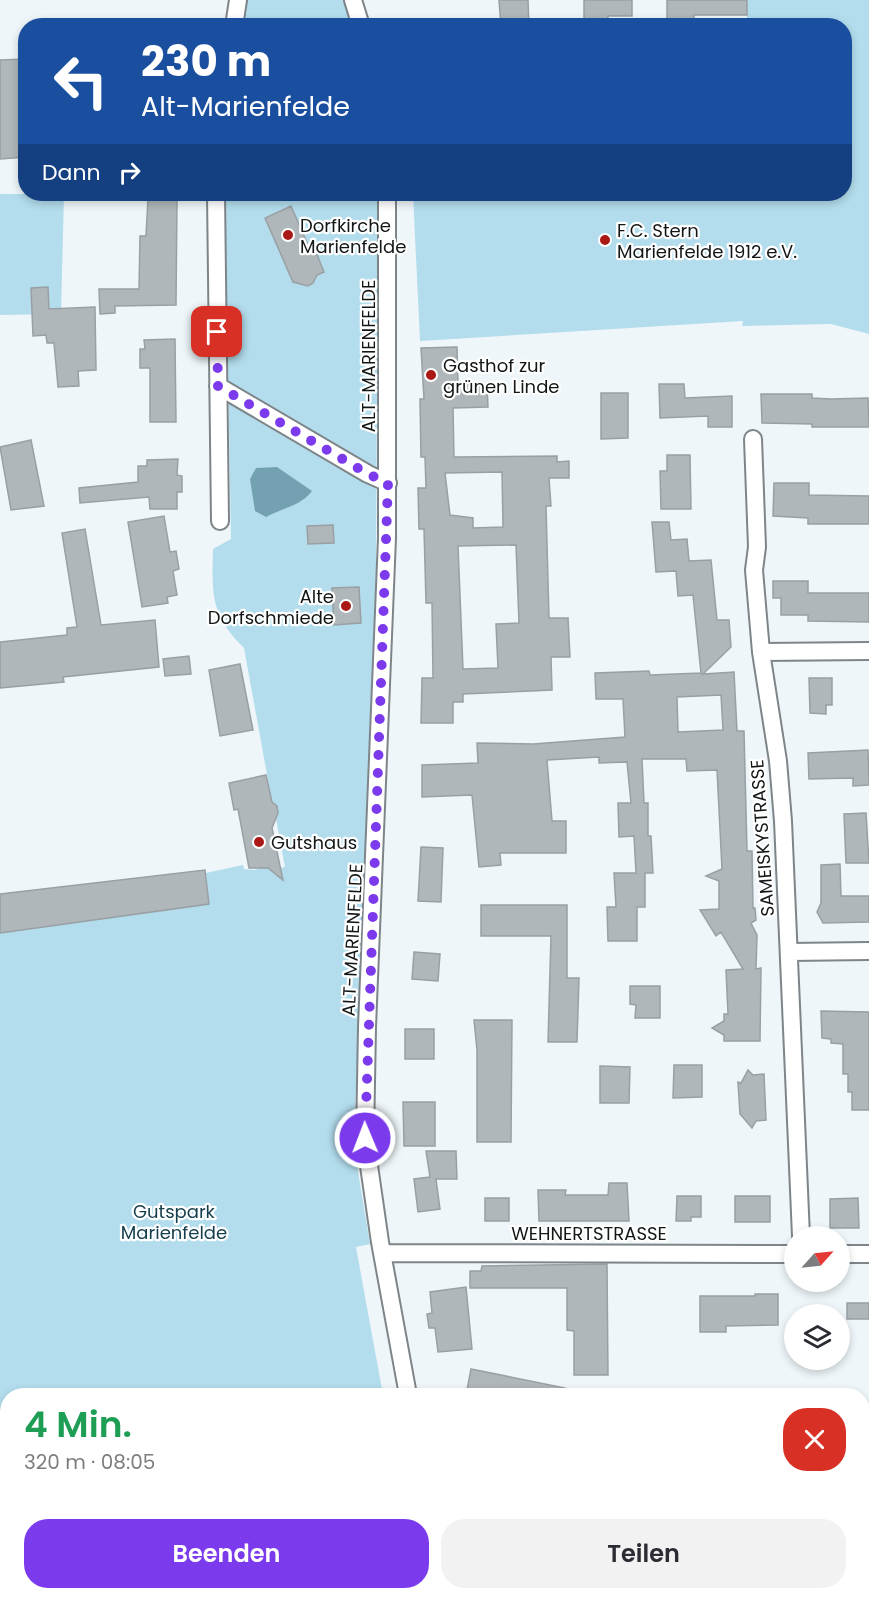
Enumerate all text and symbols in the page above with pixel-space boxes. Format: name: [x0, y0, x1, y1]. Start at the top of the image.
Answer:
text: 230 m: [141, 32, 271, 91]
icon: left: [42, 42, 120, 120]
text: Alt-Marienfelde: [141, 88, 350, 125]
icon: right: [113, 156, 146, 189]
text: Dann: [42, 157, 101, 188]
place label: Dorfkirche Marienfelde: [300, 213, 406, 259]
place label: F.C. Stern Marienfelde 1912 e.V.: [617, 218, 797, 264]
marker: Dorfkirche Marienfelde: [281, 228, 295, 242]
marker: F.C. Stern Marienfelde 1912 e.V.: [598, 233, 612, 247]
street label: ALT-MARIENFELDE: [356, 280, 381, 432]
pin: [191, 306, 242, 357]
icon: arrive: [200, 315, 233, 348]
place label: Gasthof zur grünen Linde: [443, 353, 559, 399]
marker: Gasthof zur grünen Linde: [424, 368, 438, 382]
place label: Alte Dorfschmiede: [208, 584, 334, 630]
marker: Alte Dorfschmiede: [339, 599, 353, 613]
street label: SAMEISKYSTRASSE: [744, 759, 780, 917]
place label: Gutshaus: [271, 830, 357, 855]
marker: Gutshaus: [252, 835, 266, 849]
street label: ALT-MARIENFELDE: [336, 863, 368, 1017]
position arrow: [333, 1106, 397, 1170]
park label: Gutspark Marienfelde: [121, 1199, 227, 1245]
street label: WEHNERTSTRASSE: [511, 1221, 667, 1246]
north arrow: [784, 1226, 850, 1292]
map controls: [784, 1226, 850, 1370]
button: layers: [784, 1304, 850, 1370]
text: 4 Min.: [24, 1399, 132, 1450]
button: close: [783, 1408, 846, 1471]
text: 320 m · 08:05: [24, 1448, 155, 1476]
button: Beenden: [24, 1519, 429, 1588]
button: Teilen: [441, 1519, 846, 1588]

